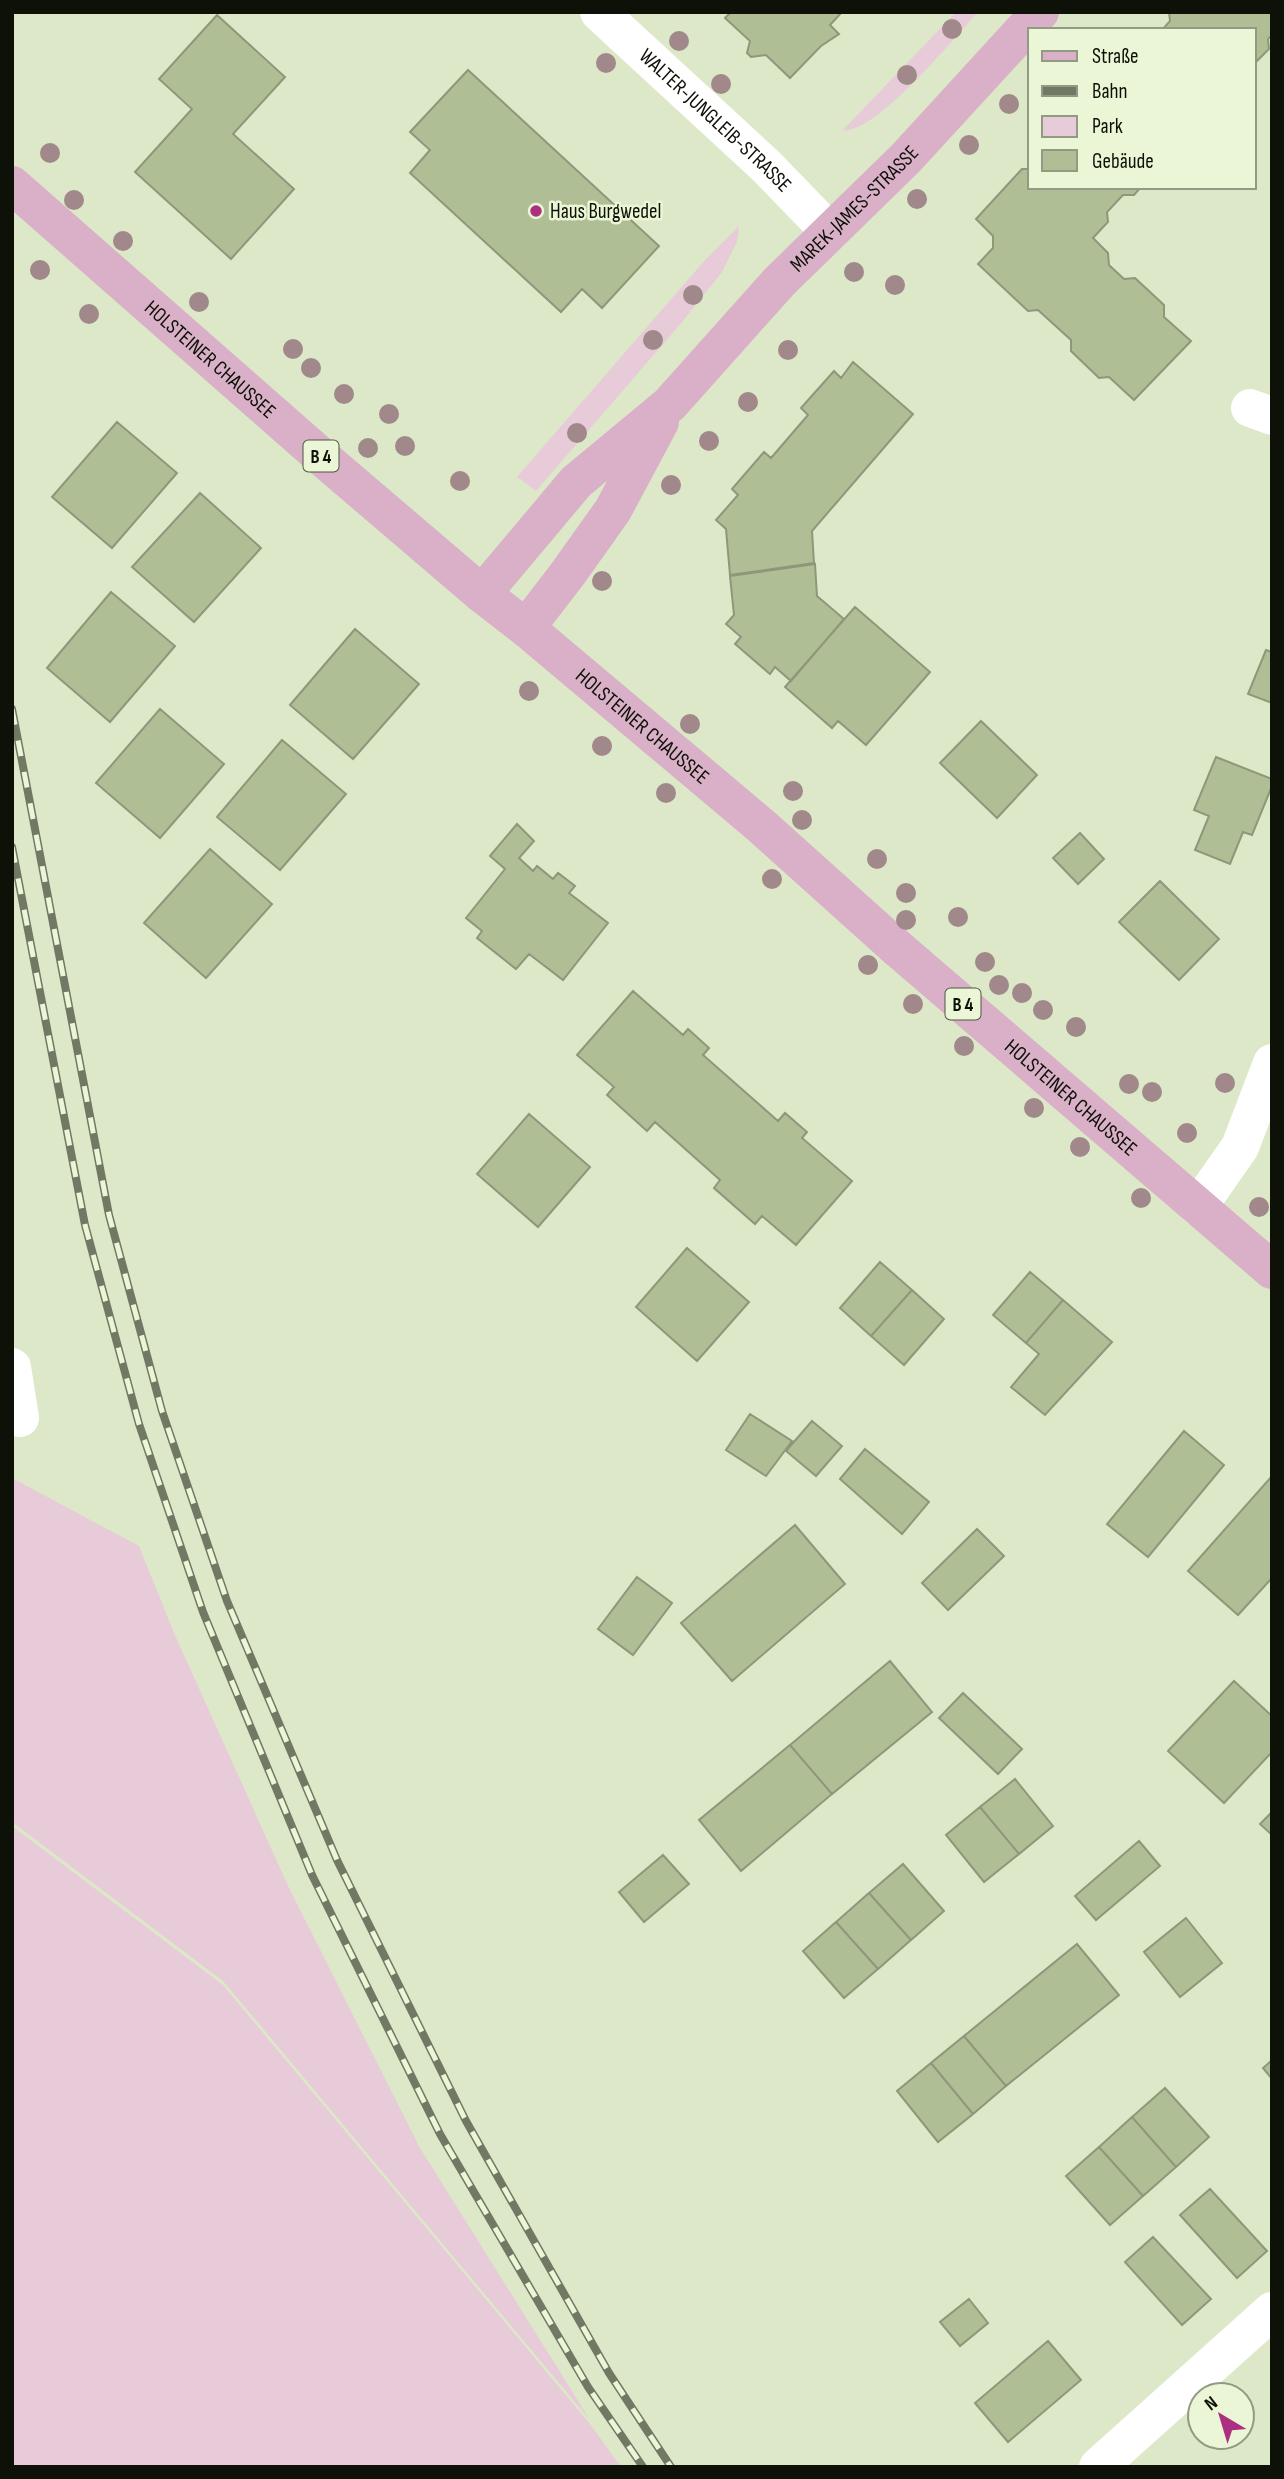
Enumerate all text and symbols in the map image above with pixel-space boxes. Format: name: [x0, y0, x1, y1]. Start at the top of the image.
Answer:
legend: [1028, 28, 1256, 189]
street label: WALTER-JUNGLEIB-STRASSE: [634, 44, 796, 197]
text: Straße: [1092, 44, 1138, 69]
text: Bahn: [1092, 79, 1127, 104]
text: Park: [1092, 114, 1123, 139]
street label: MAREK-JAMES-STRASSE: [785, 141, 924, 277]
text: Gebäude: [1092, 149, 1154, 174]
place label: Haus Burgwedel: [550, 199, 661, 224]
marker: Haus Burgwedel: [528, 203, 544, 219]
street label: HOLSTEINER CHAUSSEE: [139, 295, 281, 424]
road number: B 4: [304, 440, 338, 471]
street label: HOLSTEINER CHAUSSEE: [570, 663, 714, 790]
road number: B 4: [946, 988, 981, 1020]
street label: HOLSTEINER CHAUSSEE: [999, 1034, 1142, 1161]
north arrow: [1186, 2381, 1256, 2451]
text: N: [1200, 2392, 1223, 2416]

